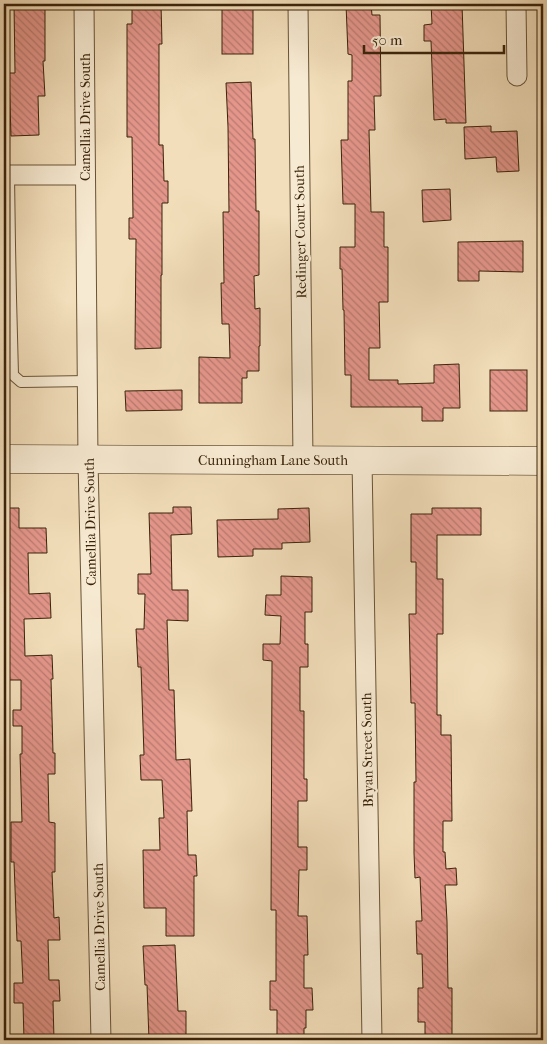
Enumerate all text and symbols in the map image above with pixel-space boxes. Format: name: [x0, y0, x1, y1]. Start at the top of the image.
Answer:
scale bar: [364, 22, 504, 54]
text: 50 m: [372, 31, 403, 49]
street label: Camellia Drive South: [77, 53, 94, 181]
street label: Redinger Court South: [291, 165, 310, 299]
street label: Cunningham Lane South: [198, 452, 348, 469]
street label: Camellia Drive South: [81, 458, 100, 586]
street label: Bryan Street South: [358, 692, 377, 808]
street label: Camellia Drive South: [90, 863, 109, 991]

